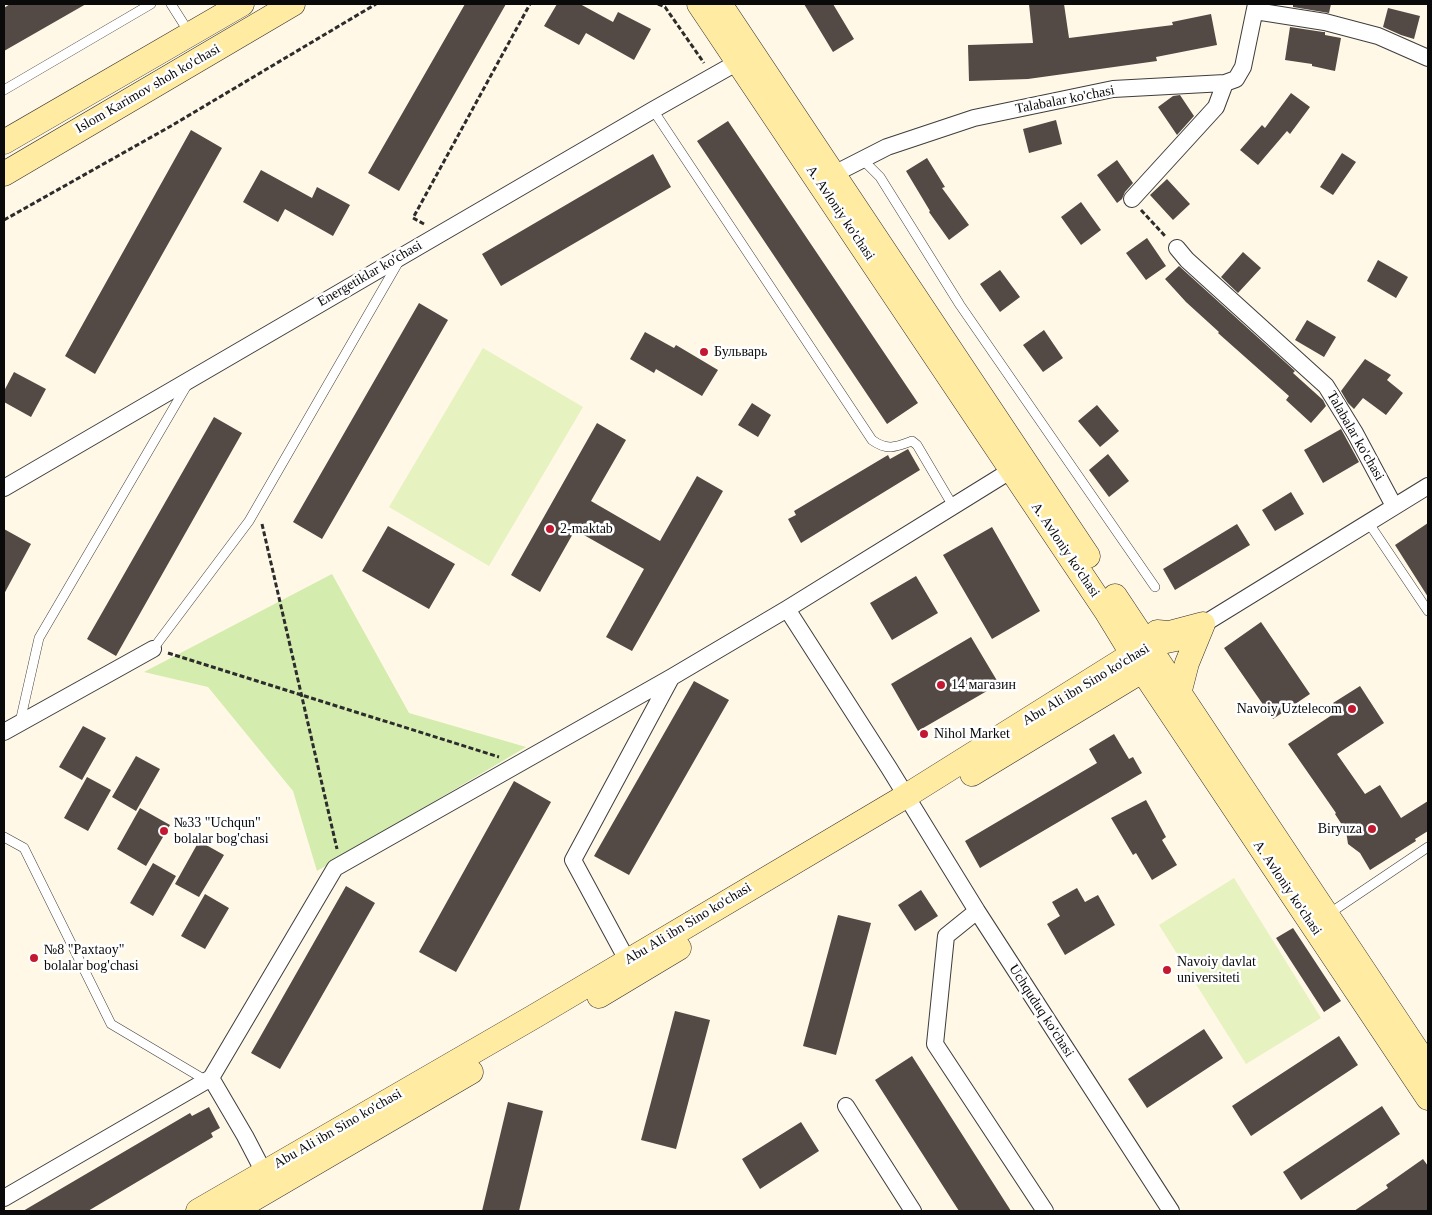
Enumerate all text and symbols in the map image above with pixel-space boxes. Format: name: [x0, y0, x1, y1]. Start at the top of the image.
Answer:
street label: Islom Karimov shoh ko'chasi: [73, 41, 223, 137]
street label: Talabalar ko'chasi: [1014, 82, 1116, 118]
street label: A. Avloniy ko'chasi: [802, 162, 878, 264]
street label: Energetiklar ko'chasi: [315, 237, 425, 311]
place label: Бульварь: [714, 344, 767, 360]
marker: Бульварь: [698, 346, 710, 358]
street label: Talabalar ko'chasi: [1323, 388, 1387, 484]
street label: A. Avloniy ko'chasi: [1027, 499, 1103, 601]
place label: 2-maktab: [560, 521, 613, 537]
marker: 2-maktab: [544, 523, 556, 535]
street label: Abu Ali ibn Sino ko'chasi: [1020, 640, 1152, 730]
place label: 14 магазин: [951, 677, 1016, 693]
marker: 14 магазин: [935, 679, 947, 691]
place label: Navoiy Uztelecom: [1237, 701, 1342, 717]
marker: Navoiy Uztelecom: [1346, 703, 1358, 715]
place label: Nihol Market: [934, 726, 1010, 742]
marker: Nihol Market: [918, 728, 930, 740]
place label: №33 "Uchqun" bolalar bog'chasi: [174, 815, 269, 848]
place label: Biryuza: [1318, 821, 1362, 837]
marker: Biryuza: [1366, 823, 1378, 835]
marker: №33 "Uchqun" bolalar bog'chasi: [158, 825, 170, 837]
street label: A. Avloniy ko'chasi: [1249, 837, 1325, 939]
street label: Abu Ali ibn Sino ko'chasi: [622, 879, 754, 969]
place label: №8 "Paxtaoy" bolalar bog'chasi: [44, 942, 139, 974]
marker: №8 "Paxtaoy" bolalar bog'chasi: [28, 952, 40, 964]
place label: Navoiy davlat universiteti: [1177, 954, 1256, 986]
street label: Uchquduq ko'chasi: [1005, 962, 1077, 1060]
marker: Navoiy davlat universiteti: [1161, 964, 1173, 976]
street label: Abu Ali ibn Sino ko'chasi: [271, 1086, 405, 1172]

